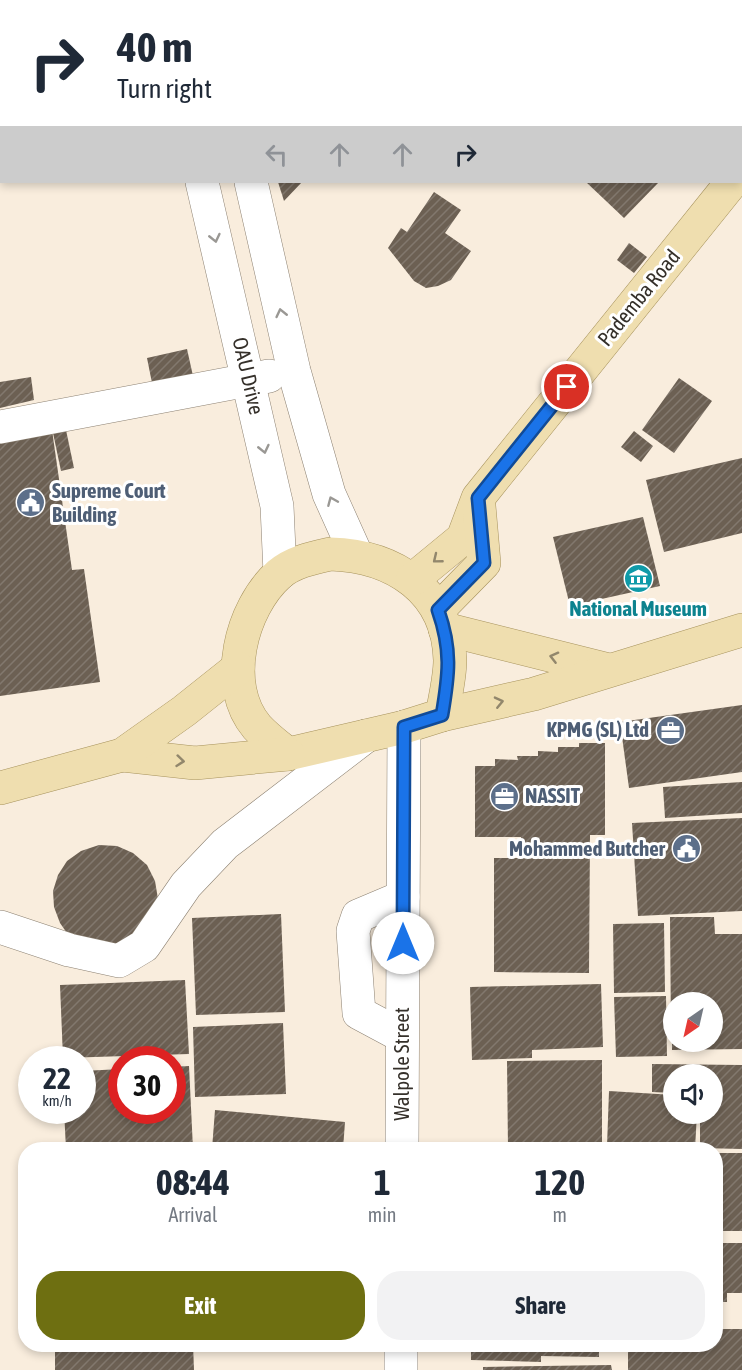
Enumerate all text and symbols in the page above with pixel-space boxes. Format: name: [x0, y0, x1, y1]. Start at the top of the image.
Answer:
text: 40 m: [117, 23, 192, 71]
icon: right: [18, 24, 96, 102]
text: Turn right: [117, 73, 212, 104]
icon: left: [260, 138, 293, 171]
icon: ahead: [323, 138, 356, 171]
icon: ahead: [386, 138, 419, 171]
icon: right: [449, 138, 482, 171]
one-way arrow: [208, 233, 221, 243]
street label: Pademba Road: [592, 244, 684, 350]
one-way arrow: [275, 308, 288, 318]
street label: OAU Drive: [228, 335, 270, 417]
pin: [541, 361, 592, 412]
icon: arrive: [550, 370, 583, 403]
one-way arrow: [257, 444, 270, 454]
place label: Supreme Court Building: [52, 478, 166, 526]
public building icon: Supreme Court Building: [15, 487, 47, 519]
one-way arrow: [327, 496, 339, 507]
one-way arrow: [433, 551, 444, 562]
museum icon: National Museum: [622, 562, 654, 594]
place label: National Museum: [569, 596, 707, 620]
one-way arrow: [549, 651, 559, 664]
one-way arrow: [494, 696, 504, 709]
office icon: KPMG (SL) Ltd: [654, 714, 686, 746]
place label: KPMG (SL) Ltd: [547, 717, 649, 741]
one-way arrow: [176, 754, 185, 767]
office icon: NASSIT: [488, 780, 520, 812]
place label: NASSIT: [525, 783, 581, 807]
public building icon: Mohammed Butcher: [670, 833, 702, 865]
place label: Mohammed Butcher: [509, 836, 666, 860]
position arrow: [371, 911, 435, 975]
north arrow: [663, 992, 723, 1052]
map controls: [663, 992, 723, 1124]
street label: Walpole Street: [389, 1007, 413, 1121]
speed limit sign: 30: [108, 1046, 186, 1124]
text: 22: [43, 1061, 71, 1095]
button: sound: [663, 1064, 723, 1124]
text: km/h: [42, 1092, 72, 1109]
text: 08:44: [156, 1161, 230, 1203]
text: 1: [374, 1161, 391, 1203]
text: 120: [534, 1161, 585, 1203]
text: Arrival: [168, 1203, 217, 1226]
text: min: [368, 1203, 397, 1226]
text: m: [553, 1203, 567, 1226]
button: Exit: [36, 1271, 365, 1340]
button: Share: [377, 1271, 705, 1340]

